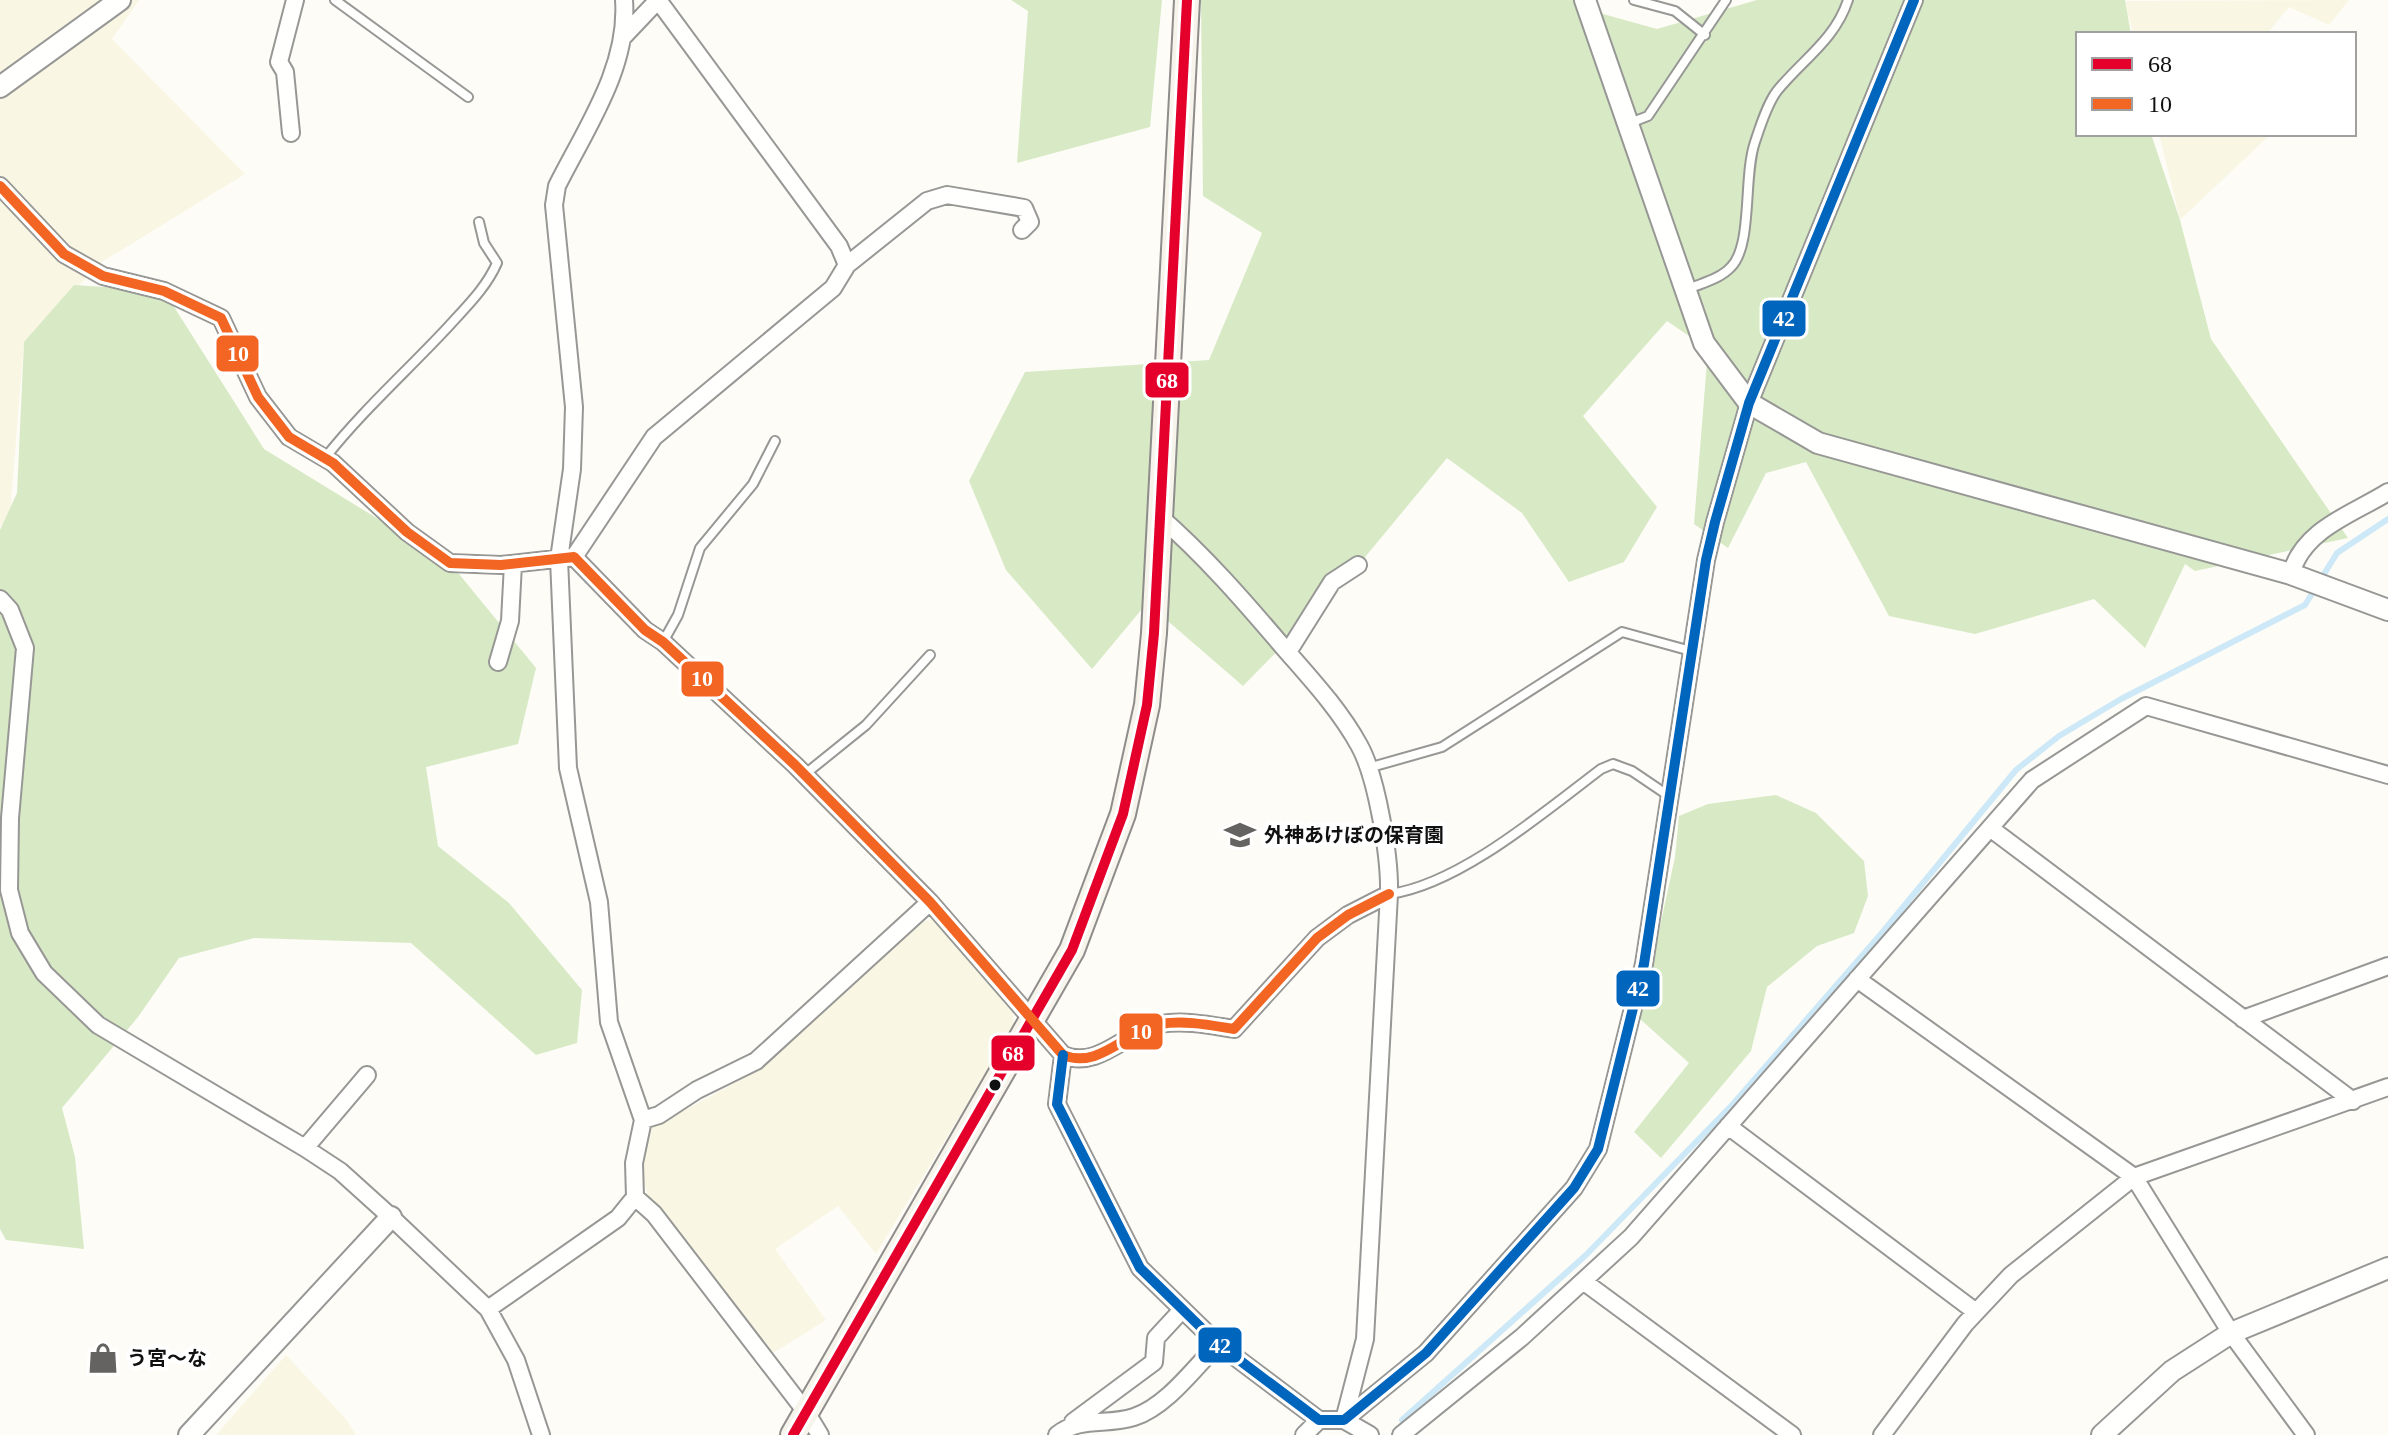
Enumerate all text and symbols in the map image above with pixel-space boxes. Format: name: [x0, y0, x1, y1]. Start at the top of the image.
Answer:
legend: [2076, 32, 2356, 136]
text: 68: [2148, 51, 2172, 77]
text: 10: [2148, 91, 2172, 117]
line badge: 42: [1761, 299, 1807, 338]
text: 42: [1773, 306, 1795, 331]
line badge: 10: [215, 334, 260, 373]
text: 10: [227, 341, 249, 366]
line badge: 68: [1144, 361, 1190, 399]
text: 68: [1156, 368, 1178, 393]
line badge: 10: [680, 660, 725, 698]
text: 10: [691, 666, 713, 691]
school or university icon: 外神あけぼの保育園: [1223, 818, 1257, 852]
place label: 外神あけぼの保育園: [1264, 824, 1444, 846]
line badge: 42: [1615, 969, 1661, 1008]
text: 42: [1627, 976, 1649, 1001]
line badge: 10: [1118, 1012, 1164, 1051]
text: 10: [1130, 1019, 1152, 1044]
line badge: 68: [990, 1034, 1036, 1072]
text: 68: [1002, 1041, 1024, 1066]
unlabelled marker: [987, 1077, 1003, 1093]
line badge: 42: [1197, 1326, 1243, 1364]
text: 42: [1209, 1333, 1231, 1358]
shop icon: う宮〜な: [86, 1341, 120, 1375]
place label: う宮〜な: [127, 1347, 207, 1369]

